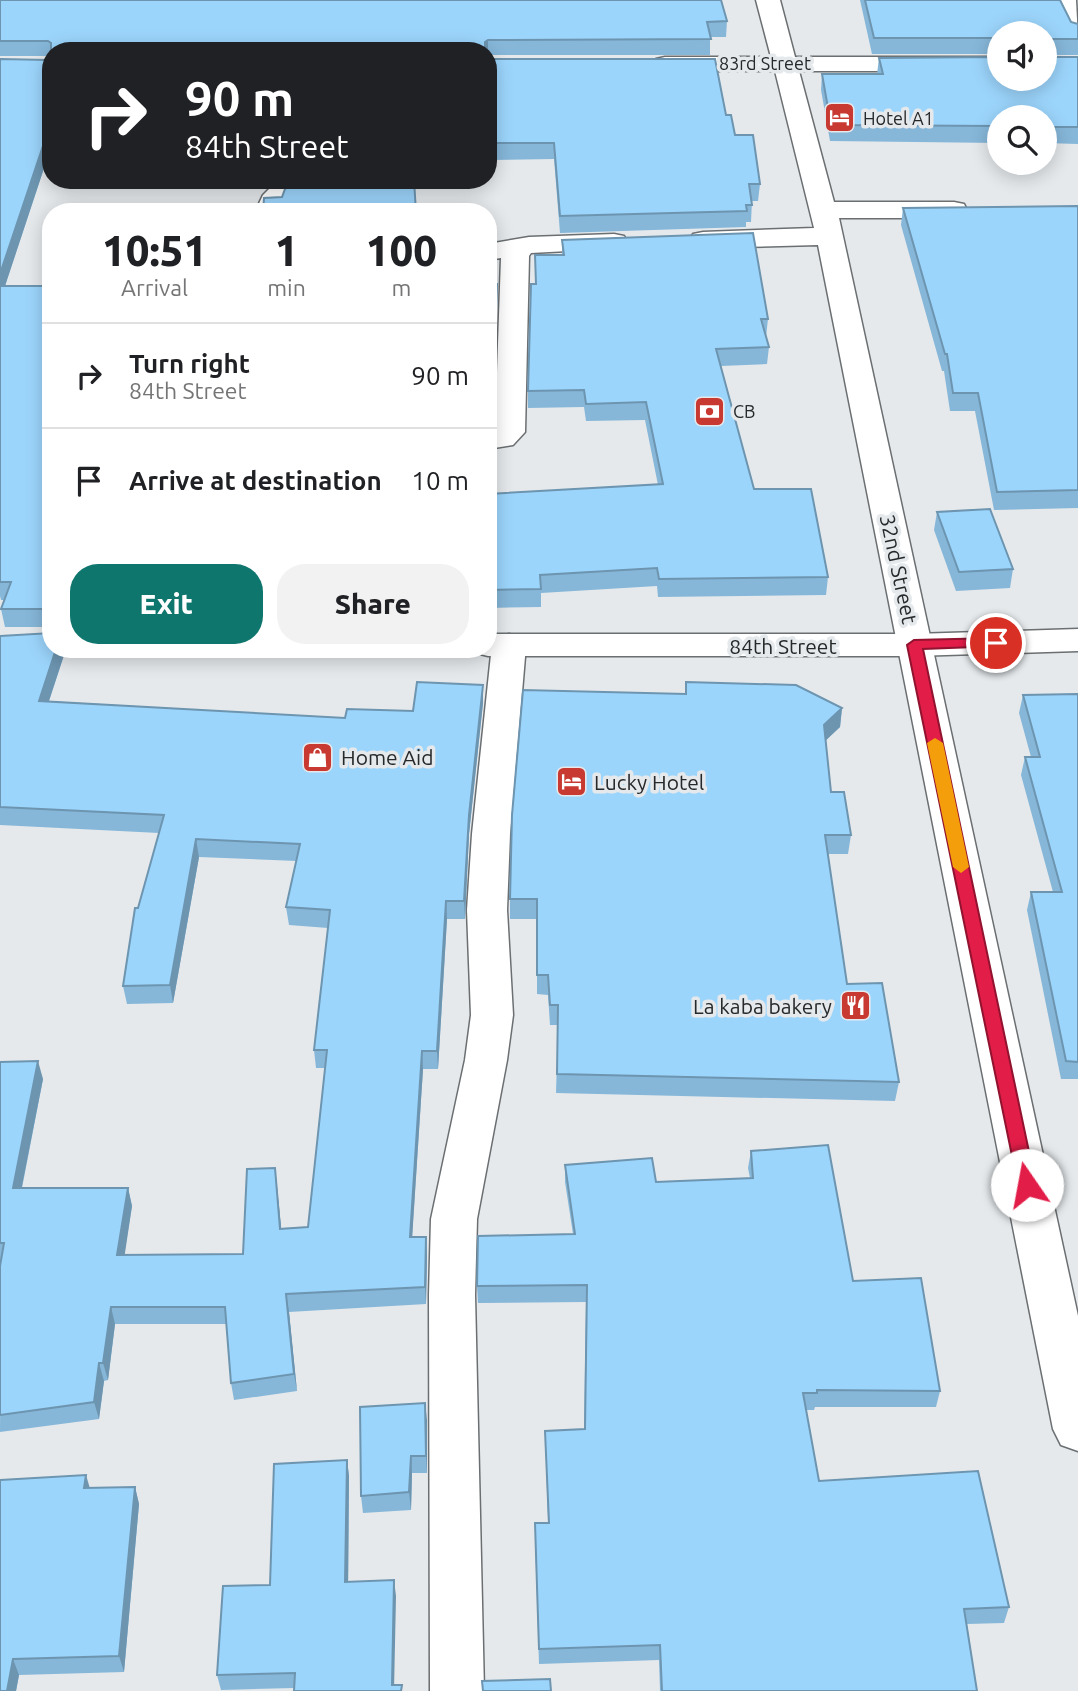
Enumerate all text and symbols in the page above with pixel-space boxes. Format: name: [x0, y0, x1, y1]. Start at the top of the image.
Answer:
map controls: [987, 21, 1057, 175]
button: sound: [987, 21, 1057, 91]
street label: 83rd Street: [719, 53, 811, 73]
icon: right: [70, 70, 161, 161]
text: 90 m: [185, 70, 294, 125]
hotel icon: Hotel A1: [823, 101, 857, 135]
button: search: [987, 105, 1057, 175]
place label: Hotel A1: [863, 108, 934, 128]
text: 84th Street: [185, 128, 349, 164]
text: 10:51: [102, 227, 207, 274]
text: 1: [275, 227, 298, 274]
text: 100: [366, 227, 437, 274]
text: Arrival: [121, 275, 188, 300]
text: min: [267, 275, 306, 300]
text: m: [391, 275, 411, 300]
text: Turn right: [129, 349, 250, 378]
icon: right: [70, 357, 108, 395]
text: 90 m: [411, 361, 469, 390]
text: 84th Street: [129, 378, 247, 403]
bank icon: CB: [693, 394, 727, 428]
place label: CB: [733, 401, 755, 421]
icon: arrive: [70, 462, 108, 500]
text: Arrive at destination: [129, 466, 382, 495]
text: 10 m: [411, 466, 469, 495]
street label: 32nd Street: [876, 512, 922, 626]
button: Exit: [70, 564, 263, 644]
button: Share: [277, 564, 469, 644]
pin: [966, 613, 1026, 673]
icon: arrive: [977, 624, 1015, 662]
street label: 84th Street: [729, 634, 837, 658]
shop icon: Home Aid: [301, 740, 335, 774]
place label: Home Aid: [341, 745, 433, 769]
hotel icon: Lucky Hotel: [554, 765, 588, 799]
place label: Lucky Hotel: [594, 770, 704, 794]
restaurant icon: La kaba bakery: [838, 989, 872, 1023]
place label: La kaba bakery: [693, 994, 832, 1018]
position arrow: [990, 1148, 1064, 1222]

